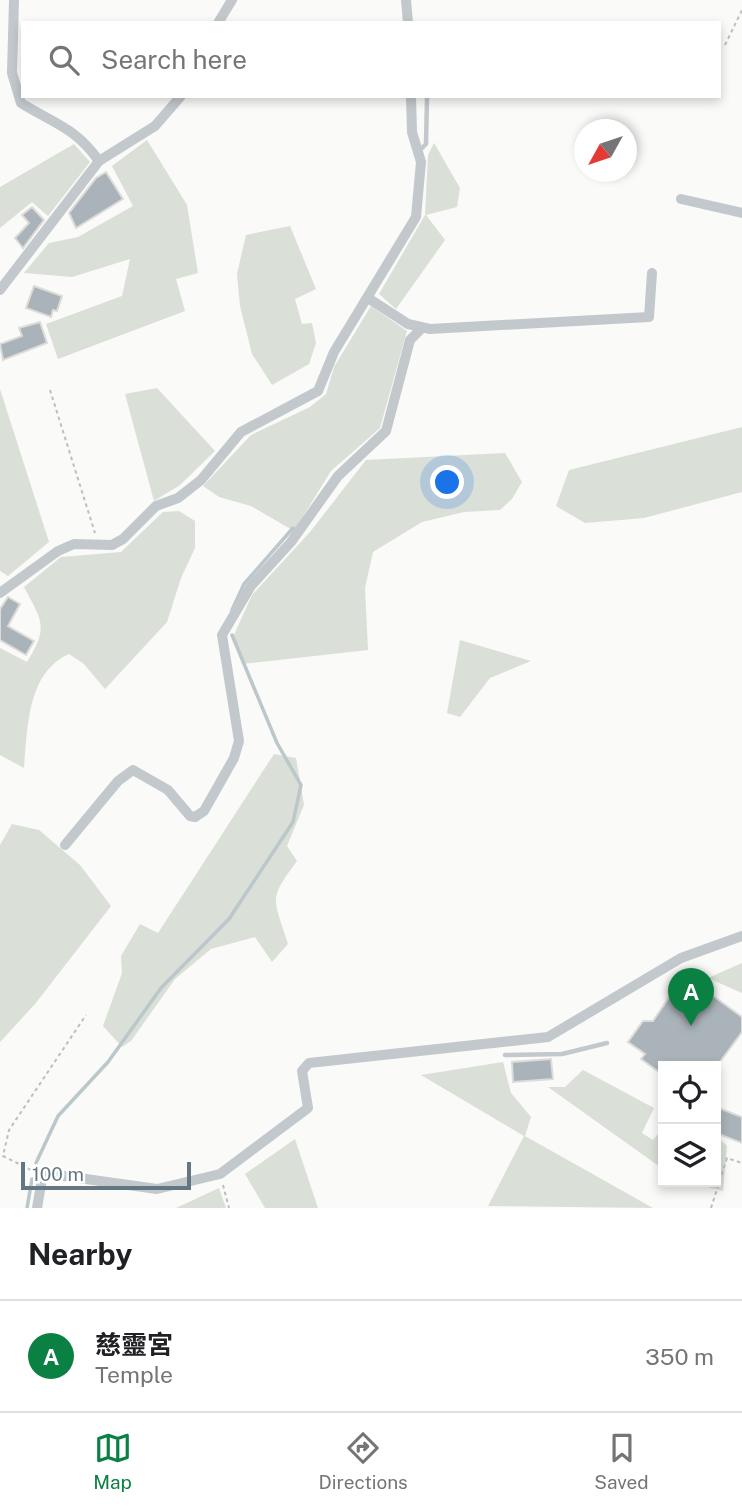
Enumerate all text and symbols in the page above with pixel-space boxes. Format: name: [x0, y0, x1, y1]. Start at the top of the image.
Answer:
search box: [21, 21, 721, 98]
icon: search: [45, 41, 83, 79]
text: Search here: [101, 44, 247, 75]
north arrow: [574, 119, 637, 182]
your location: [430, 465, 464, 499]
pin: A: [668, 968, 714, 1026]
map controls: [658, 1061, 721, 1187]
button: locate: [658, 1061, 721, 1124]
button: layers: [658, 1124, 721, 1187]
scale bar: [21, 1159, 191, 1191]
text: 100 m: [32, 1163, 84, 1185]
text: Nearby: [28, 1236, 132, 1272]
text: 慈靈宮: [95, 1329, 173, 1360]
text: A: [43, 1343, 59, 1370]
text: 350 m: [645, 1343, 714, 1370]
text: Temple: [95, 1361, 173, 1388]
tab: Map: [93, 1429, 132, 1493]
tab: Directions: [318, 1429, 408, 1493]
tab: Saved: [594, 1429, 649, 1493]

